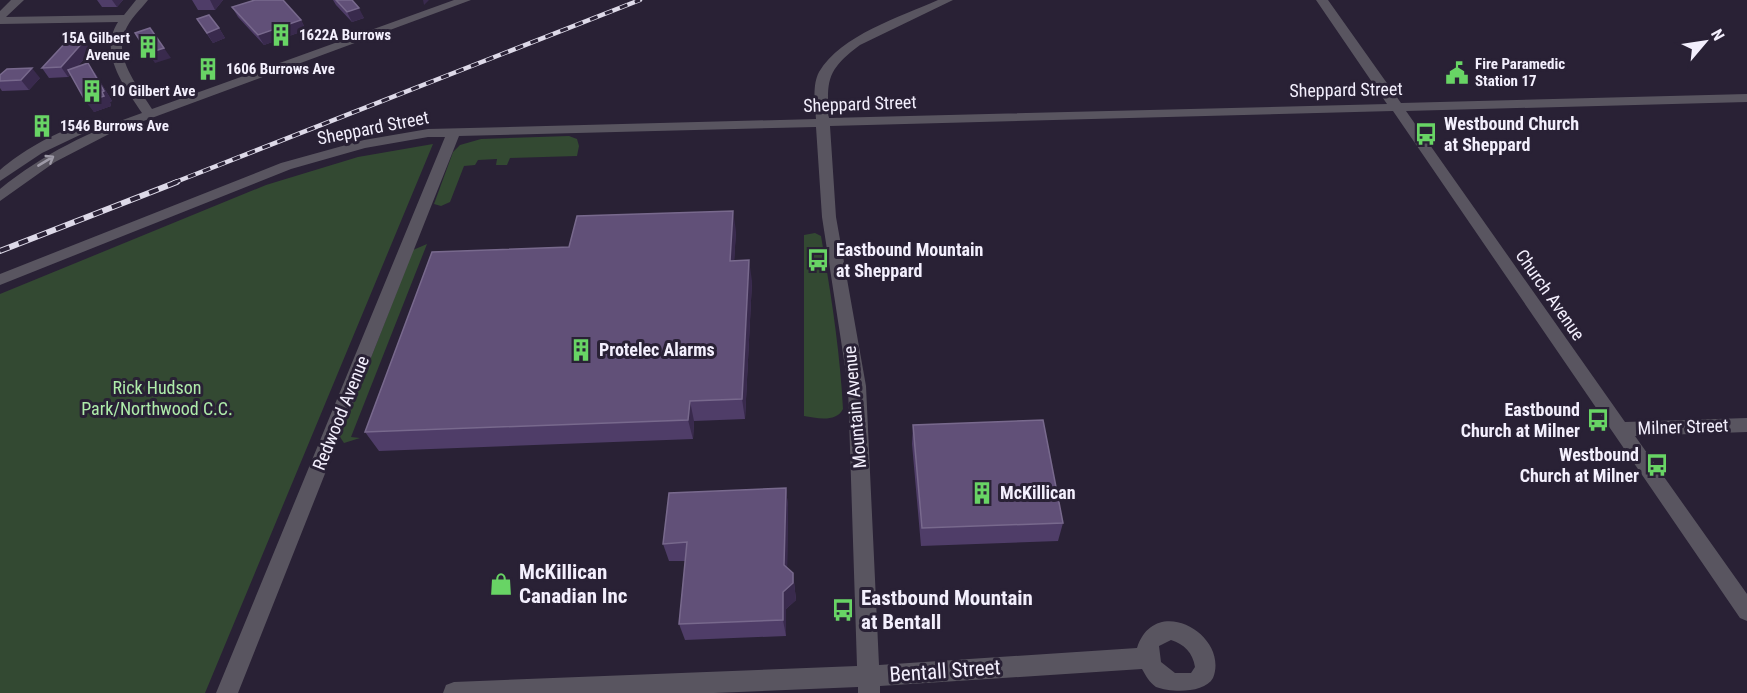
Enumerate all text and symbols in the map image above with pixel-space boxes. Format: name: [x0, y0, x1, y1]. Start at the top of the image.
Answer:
north arrow: [1675, 12, 1735, 72]
building icon: 1622A Burrows: [268, 22, 294, 48]
place label: 1622A Burrows: [299, 26, 391, 44]
text: N: [1707, 26, 1728, 44]
place label: 15A Gilbert Avenue: [62, 29, 130, 64]
building icon: 15A Gilbert Avenue: [135, 34, 161, 60]
place label: Fire Paramedic Station 17: [1475, 55, 1565, 90]
building icon: 1606 Burrows Ave: [195, 56, 221, 82]
place label: 1606 Burrows Ave: [226, 60, 335, 78]
public building icon: Fire Paramedic Station 17: [1444, 60, 1470, 86]
building icon: 10 Gilbert Ave: [79, 78, 105, 104]
street label: Sheppard Street: [1289, 78, 1403, 101]
place label: 10 Gilbert Ave: [110, 82, 195, 100]
street label: Sheppard Street: [803, 91, 917, 116]
street label: Sheppard Street: [315, 106, 431, 149]
building icon: 1546 Burrows Ave: [29, 113, 55, 139]
place label: Westbound Church at Sheppard: [1444, 113, 1579, 155]
place label: 1546 Burrows Ave: [60, 117, 169, 135]
bus stop icon: Westbound Church at Sheppard: [1413, 121, 1439, 147]
one-way arrow: [37, 154, 54, 166]
place label: Eastbound Mountain at Sheppard: [836, 239, 983, 281]
street label: Church Avenue: [1511, 245, 1589, 344]
bus stop icon: Eastbound Mountain at Sheppard: [805, 247, 831, 273]
building icon: Protelec Alarms: [568, 337, 594, 363]
place label: Protelec Alarms: [599, 339, 715, 360]
street label: Mountain Avenue: [839, 345, 870, 469]
street label: Redwood Avenue: [308, 353, 373, 473]
park label: Rick Hudson Park/Northwood C.C.: [81, 377, 233, 419]
place label: Eastbound Church at Milner: [1461, 399, 1580, 441]
bus stop icon: Eastbound Church at Milner: [1585, 407, 1611, 433]
street label: Milner Street: [1637, 414, 1729, 439]
place label: Westbound Church at Milner: [1520, 444, 1639, 486]
bus stop icon: Westbound Church at Milner: [1644, 452, 1670, 478]
building icon: McKillican: [969, 480, 995, 506]
place label: McKillican: [1000, 482, 1076, 503]
place label: McKillican Canadian Inc: [519, 560, 628, 608]
shop icon: McKillican Canadian Inc: [488, 571, 514, 597]
place label: Eastbound Mountain at Bentall: [861, 586, 1033, 634]
bus stop icon: Eastbound Mountain at Bentall: [830, 597, 856, 623]
street label: Bentall Street: [889, 655, 1001, 687]

